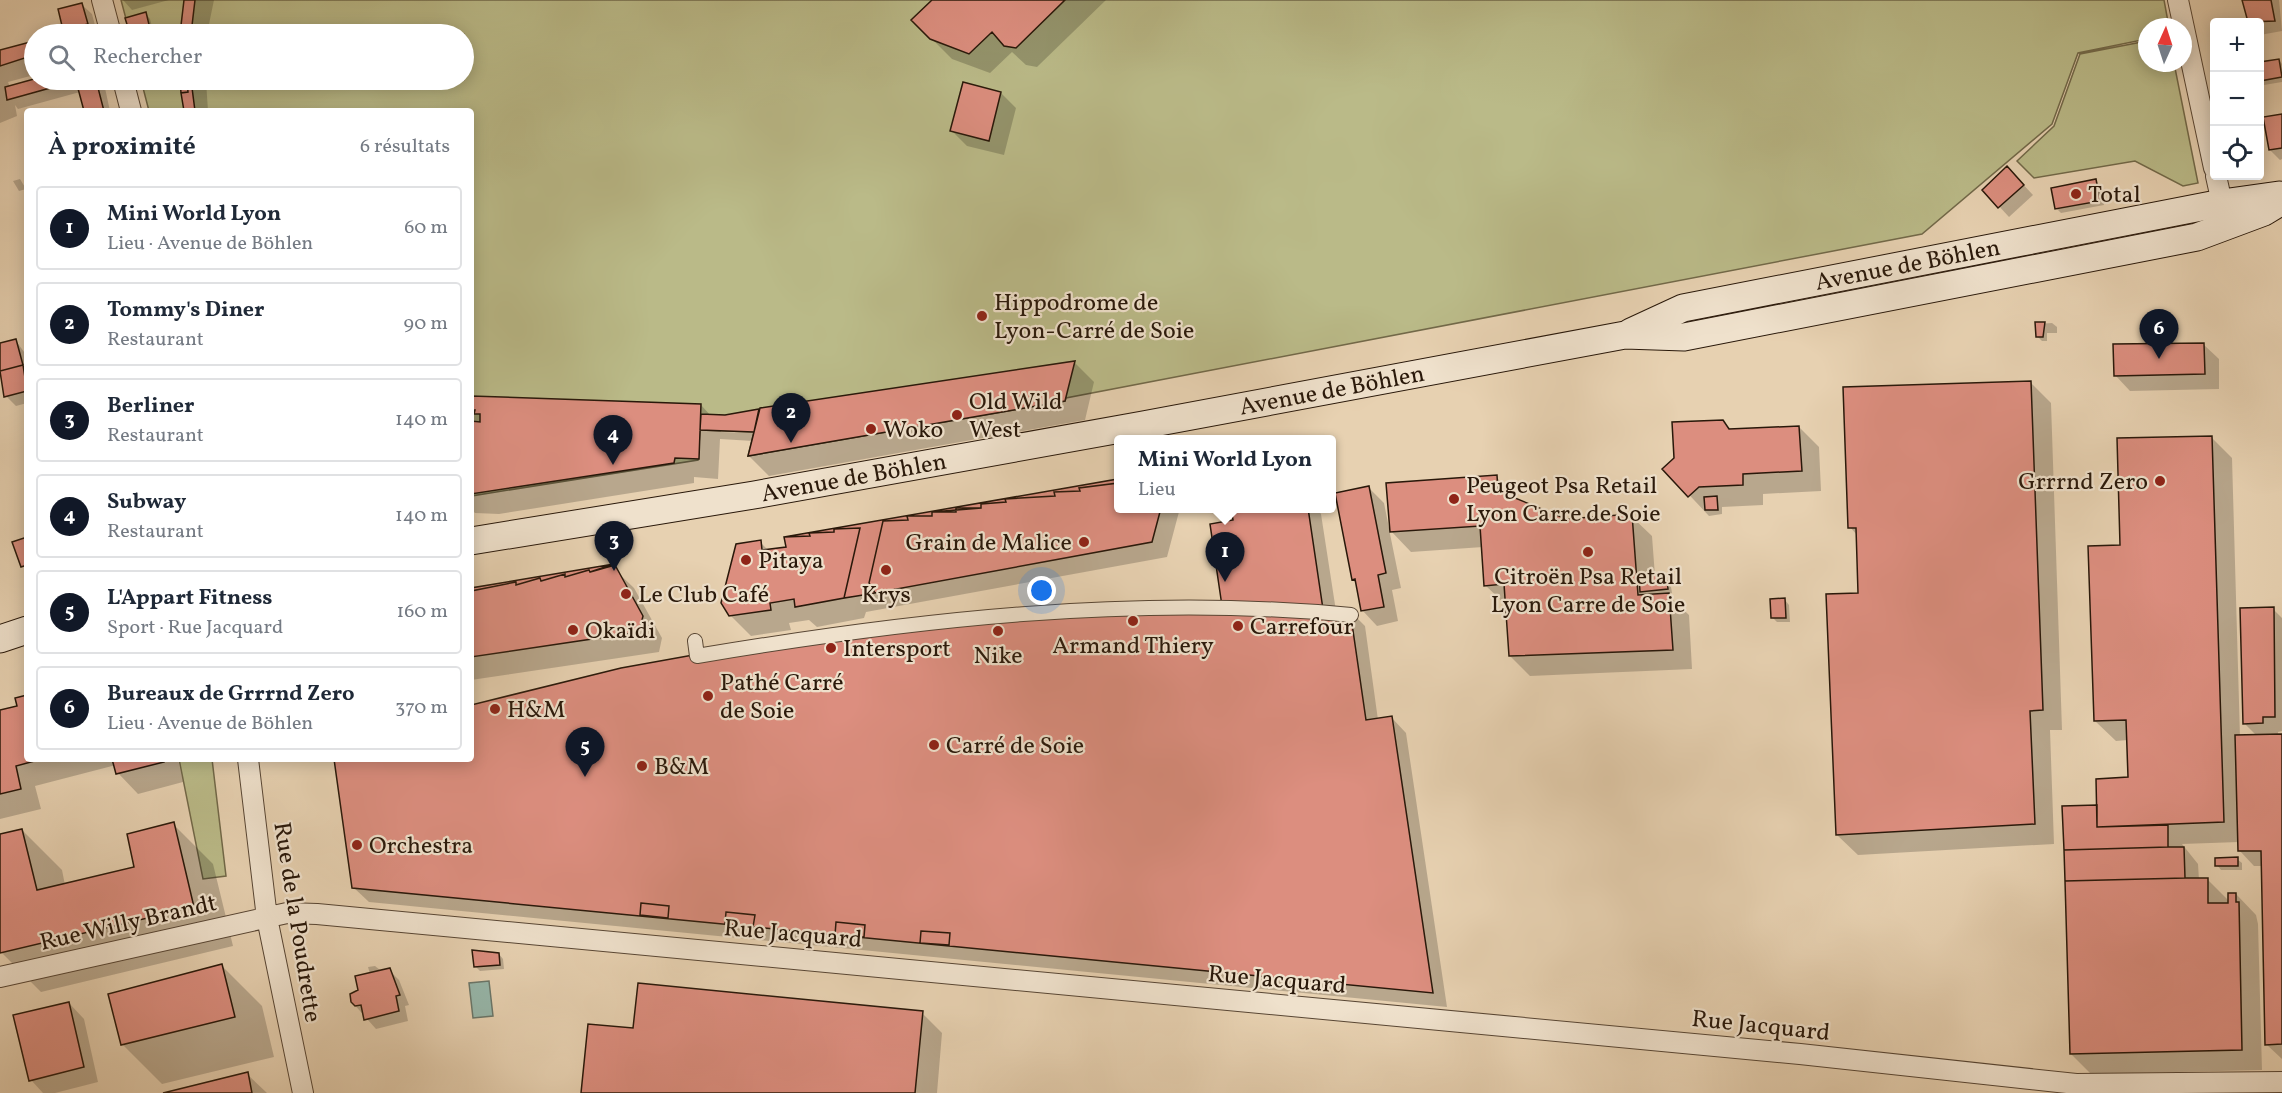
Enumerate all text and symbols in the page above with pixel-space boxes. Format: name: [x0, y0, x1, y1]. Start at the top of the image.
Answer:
north arrow: [2138, 18, 2192, 72]
map controls: [2210, 18, 2264, 180]
button: +: [2210, 18, 2264, 72]
search box: [24, 24, 474, 90]
icon: search: [45, 41, 78, 74]
text: Rechercher: [93, 42, 202, 73]
button: −: [2210, 72, 2264, 126]
button: locate: [2210, 126, 2264, 180]
text: À proximité: [48, 129, 196, 165]
text: 6 résultats: [360, 133, 450, 161]
place label: Total: [2088, 179, 2141, 213]
marker: Total: [2069, 187, 2083, 201]
text: Mini World Lyon: [107, 199, 281, 230]
text: 1: [65, 214, 74, 242]
text: 60 m: [404, 214, 448, 242]
text: Lieu · Avenue de Böhlen: [107, 230, 313, 258]
street label: Avenue de Böhlen: [1812, 232, 2003, 301]
place label: Hippodrome de Lyon-Carré de Soie: [994, 287, 1194, 349]
text: Tommy's Diner: [107, 295, 265, 326]
marker: Hippodrome de Lyon-Carré de Soie: [975, 309, 989, 323]
text: 2: [64, 310, 75, 338]
text: 90 m: [404, 310, 448, 338]
pin: 6: [2140, 310, 2178, 359]
text: Restaurant: [107, 326, 204, 354]
street label: Avenue de Böhlen: [1237, 358, 1428, 426]
place label: Old Wild West: [969, 386, 1063, 448]
text: Berliner: [107, 391, 195, 422]
pin: 2: [772, 394, 810, 443]
text: 3: [64, 406, 75, 434]
text: 140 m: [395, 406, 448, 434]
marker: Old Wild West: [950, 408, 964, 422]
place label: Woko: [883, 414, 943, 448]
pin: 4: [594, 416, 632, 465]
text: Restaurant: [107, 422, 204, 450]
marker: Woko: [864, 422, 878, 436]
popup: [1114, 435, 1336, 513]
text: Mini World Lyon: [1138, 445, 1312, 476]
street label: Avenue de Böhlen: [759, 446, 949, 512]
place label: Grrrnd Zero: [2018, 466, 2148, 500]
place label: Peugeot Psa Retail Lyon Carre de Soie: [1466, 470, 1661, 532]
marker: Grrrnd Zero: [2153, 474, 2167, 488]
text: Lieu: [1138, 476, 1176, 504]
text: Subway: [107, 487, 186, 518]
marker: Peugeot Psa Retail Lyon Carre de Soie: [1447, 492, 1461, 506]
text: 4: [63, 502, 76, 530]
text: 140 m: [395, 502, 448, 530]
text: Restaurant: [107, 518, 204, 546]
pin: 3: [594, 522, 634, 571]
place label: Grain de Malice: [906, 527, 1072, 561]
pin: 1: [1206, 532, 1244, 582]
marker: Grain de Malice: [1077, 535, 1091, 549]
place label: Pitaya: [758, 545, 824, 579]
marker: Citroën Psa Retail Lyon Carre de Soie: [1581, 545, 1595, 559]
marker: Pitaya: [739, 553, 753, 567]
place label: Citroën Psa Retail Lyon Carre de Soie: [1491, 561, 1685, 623]
marker: Krys: [879, 563, 893, 577]
your location: [1027, 576, 1056, 605]
place label: Le Club Café: [638, 579, 769, 613]
place label: Krys: [861, 579, 911, 613]
text: L'Appart Fitness: [107, 583, 272, 614]
marker: Le Club Café: [619, 587, 633, 601]
text: 5: [65, 598, 74, 626]
text: 160 m: [396, 598, 448, 626]
place label: Carrefour: [1250, 611, 1354, 645]
text: Sport · Rue Jacquard: [107, 614, 283, 642]
marker: Armand Thiery: [1126, 614, 1140, 628]
place label: Okaïdi: [585, 615, 656, 649]
marker: Carrefour: [1231, 619, 1245, 633]
marker: Okaïdi: [566, 623, 580, 637]
marker: Nike: [991, 624, 1005, 638]
place label: Armand Thiery: [1052, 630, 1214, 664]
place label: Intersport: [843, 633, 951, 667]
place label: Nike: [973, 640, 1023, 674]
marker: Intersport: [824, 641, 838, 655]
place label: Pathé Carré de Soie: [720, 667, 844, 729]
text: Bureaux de Grrrnd Zero: [107, 679, 355, 710]
marker: Pathé Carré de Soie: [701, 689, 715, 703]
text: 6: [64, 694, 75, 722]
text: 370 m: [395, 694, 448, 722]
place label: H&M: [507, 694, 565, 728]
marker: H&M: [488, 702, 502, 716]
text: Lieu · Avenue de Böhlen: [107, 710, 313, 738]
pin: 5: [566, 728, 604, 777]
place label: Carré de Soie: [946, 730, 1084, 764]
marker: Carré de Soie: [927, 738, 941, 752]
place label: B&M: [654, 751, 709, 785]
marker: B&M: [635, 759, 649, 773]
street label: Rue de la Poudrette: [263, 820, 329, 1025]
place label: Orchestra: [369, 830, 473, 864]
marker: Orchestra: [350, 838, 364, 852]
street label: Rue Willy Brandt: [37, 887, 220, 961]
street label: Rue Jacquard: [722, 912, 863, 958]
street label: Rue Jacquard: [1206, 958, 1347, 1004]
street label: Rue Jacquard: [1690, 1003, 1832, 1051]

